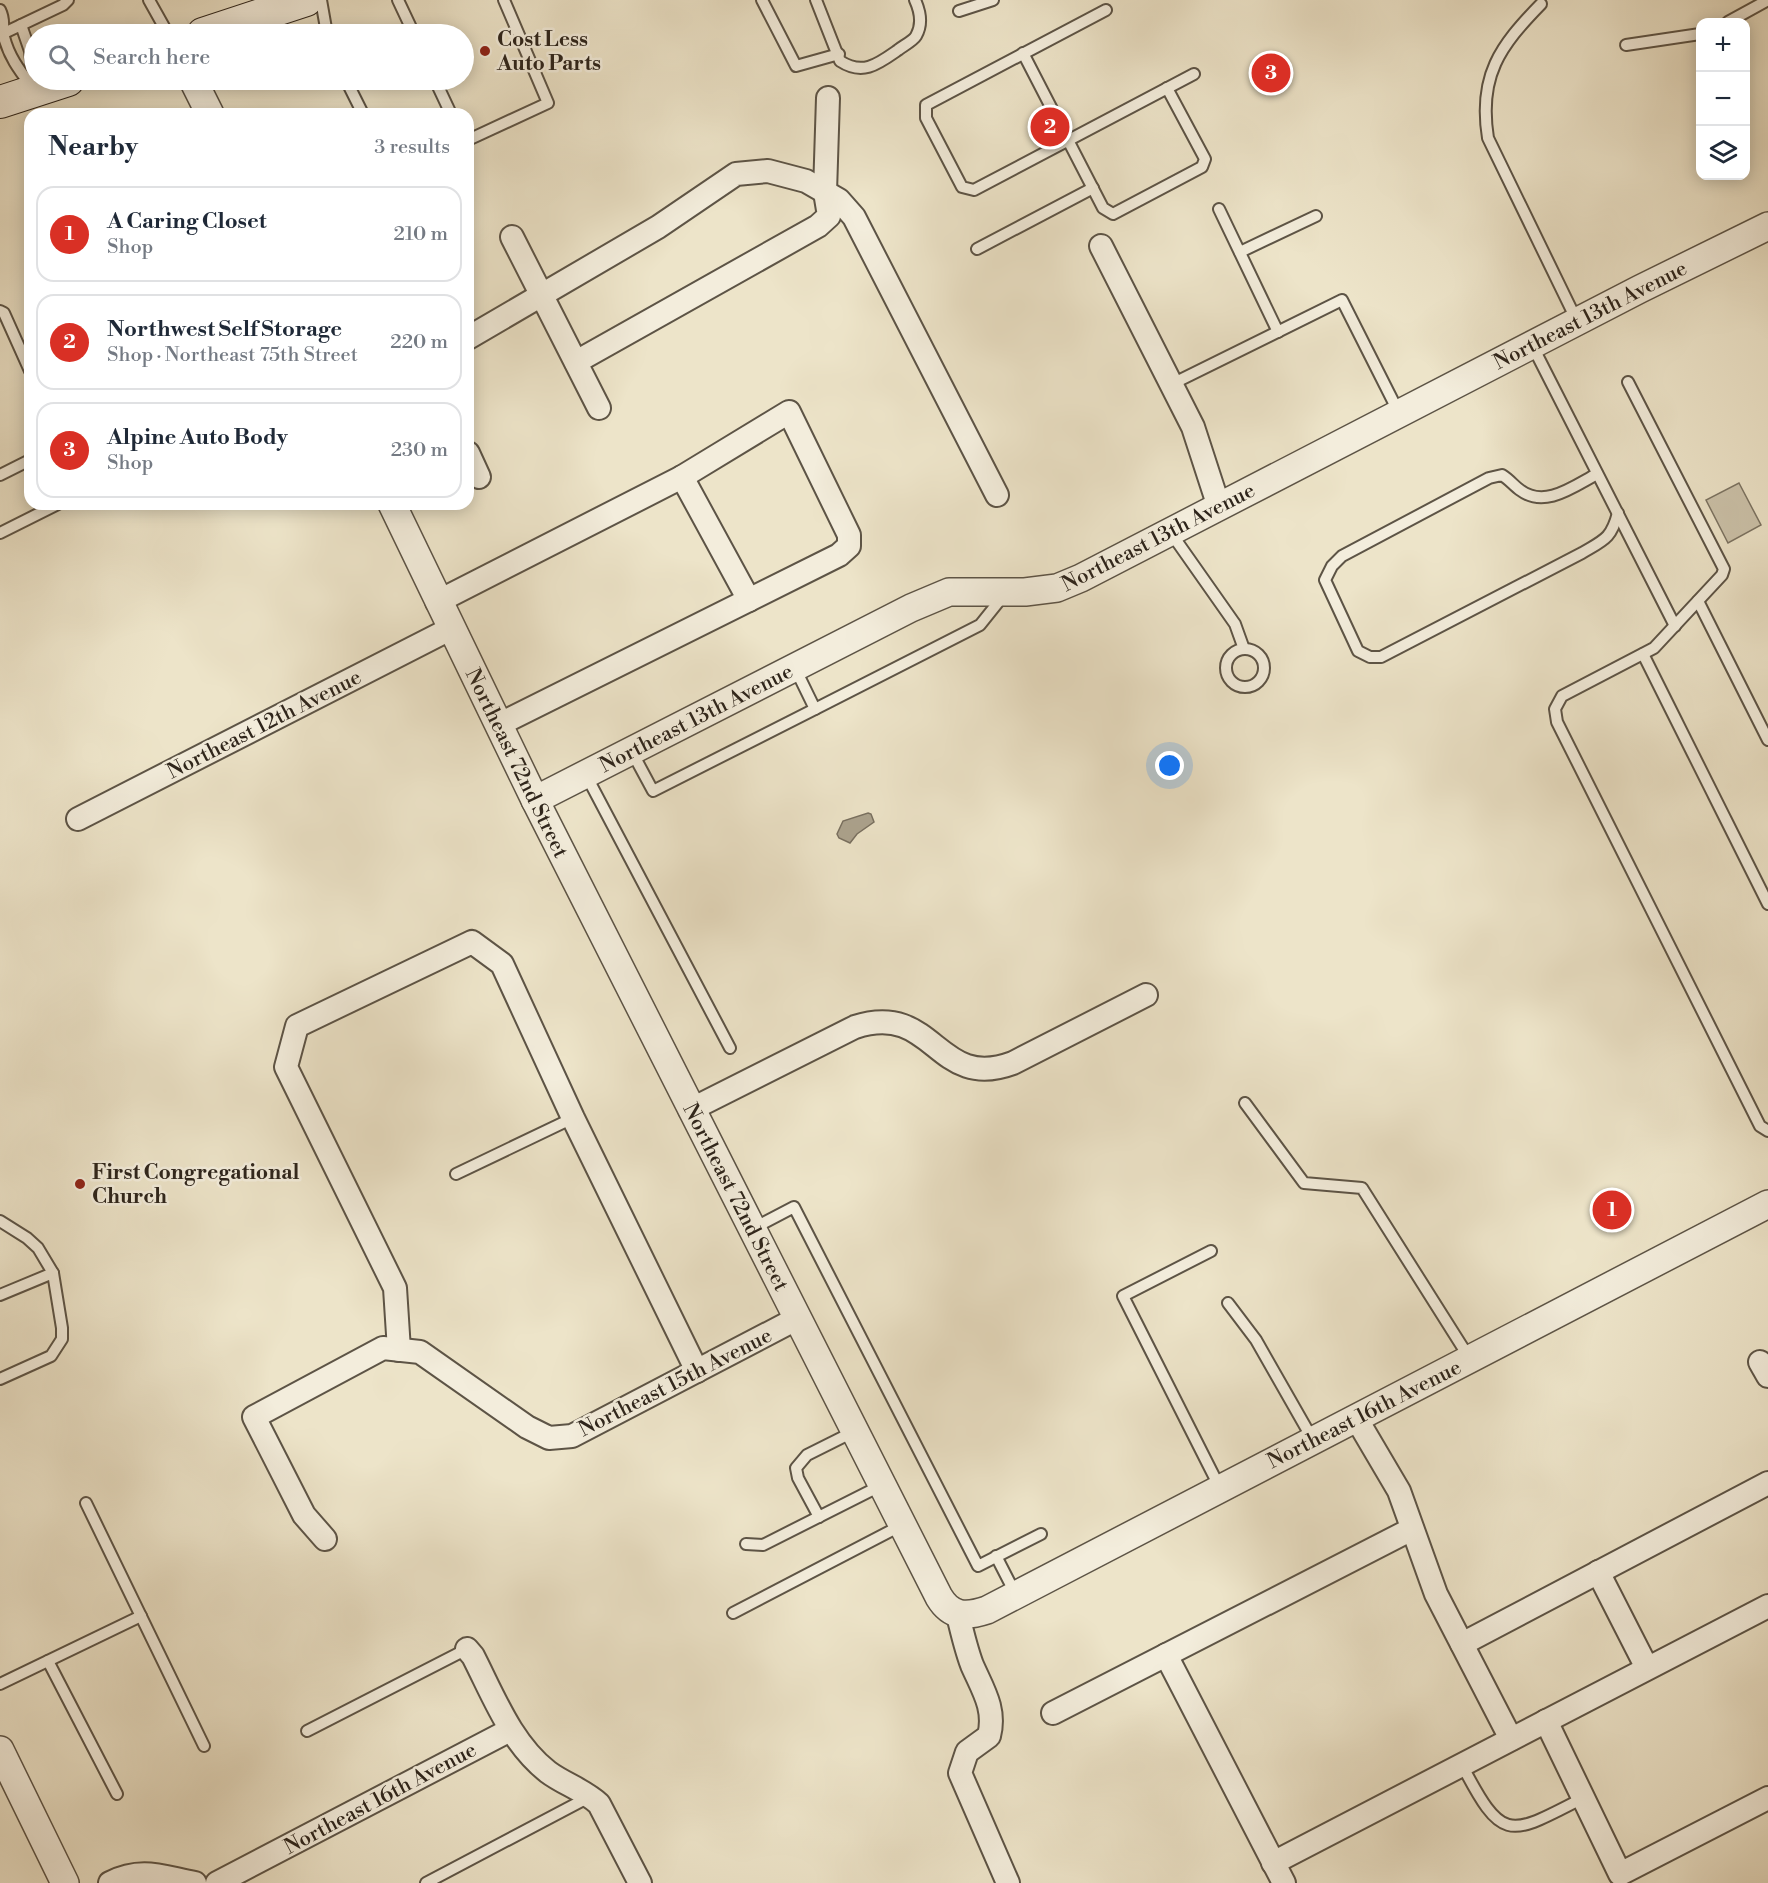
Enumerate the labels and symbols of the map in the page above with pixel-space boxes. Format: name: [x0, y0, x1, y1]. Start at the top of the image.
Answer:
place label: Cost Less Auto Parts: [496, 27, 601, 77]
marker: Cost Less Auto Parts: [478, 44, 492, 58]
pin: 3: [1252, 50, 1290, 96]
pin: 2: [1030, 104, 1070, 150]
street label: Northeast 13th Avenue: [1489, 256, 1692, 376]
street label: Northeast 13th Avenue: [1057, 478, 1260, 598]
street label: Northeast 13th Avenue: [595, 659, 798, 779]
street label: Northeast 72nd Street: [459, 664, 574, 863]
street label: Northeast 12th Avenue: [163, 665, 366, 785]
your location: [1155, 751, 1184, 780]
street label: Northeast 72nd Street: [676, 1099, 794, 1296]
place label: First Congregational Church: [92, 1160, 299, 1210]
marker: First Congregational Church: [73, 1177, 87, 1191]
pin: 1: [1592, 1188, 1632, 1232]
street label: Northeast 15th Avenue: [574, 1323, 777, 1443]
street label: Northeast 16th Avenue: [1263, 1355, 1466, 1475]
street label: Northeast 16th Avenue: [280, 1737, 481, 1861]

